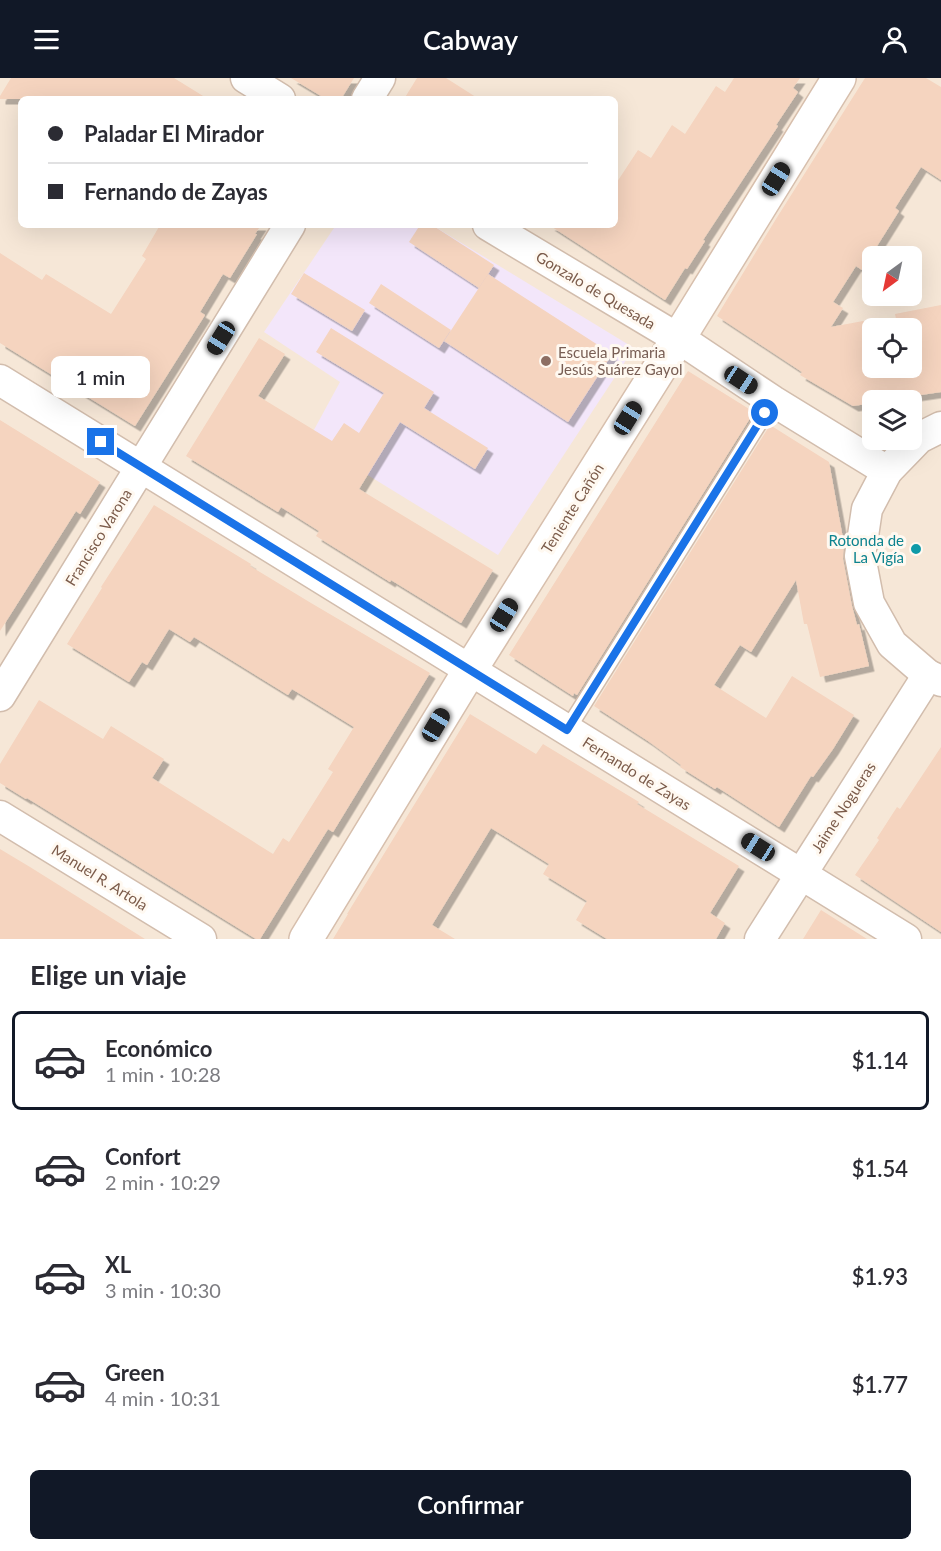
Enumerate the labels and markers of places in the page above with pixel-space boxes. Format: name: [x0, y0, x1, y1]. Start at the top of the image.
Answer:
place label: Escuela Primaria Jesús Suárez Gayol: [558, 343, 682, 378]
marker: Escuela Primaria Jesús Suárez Gayol: [539, 354, 553, 368]
place label: Rotonda de La Vigía: [828, 531, 904, 566]
marker: Rotonda de La Vigía: [909, 542, 923, 556]

